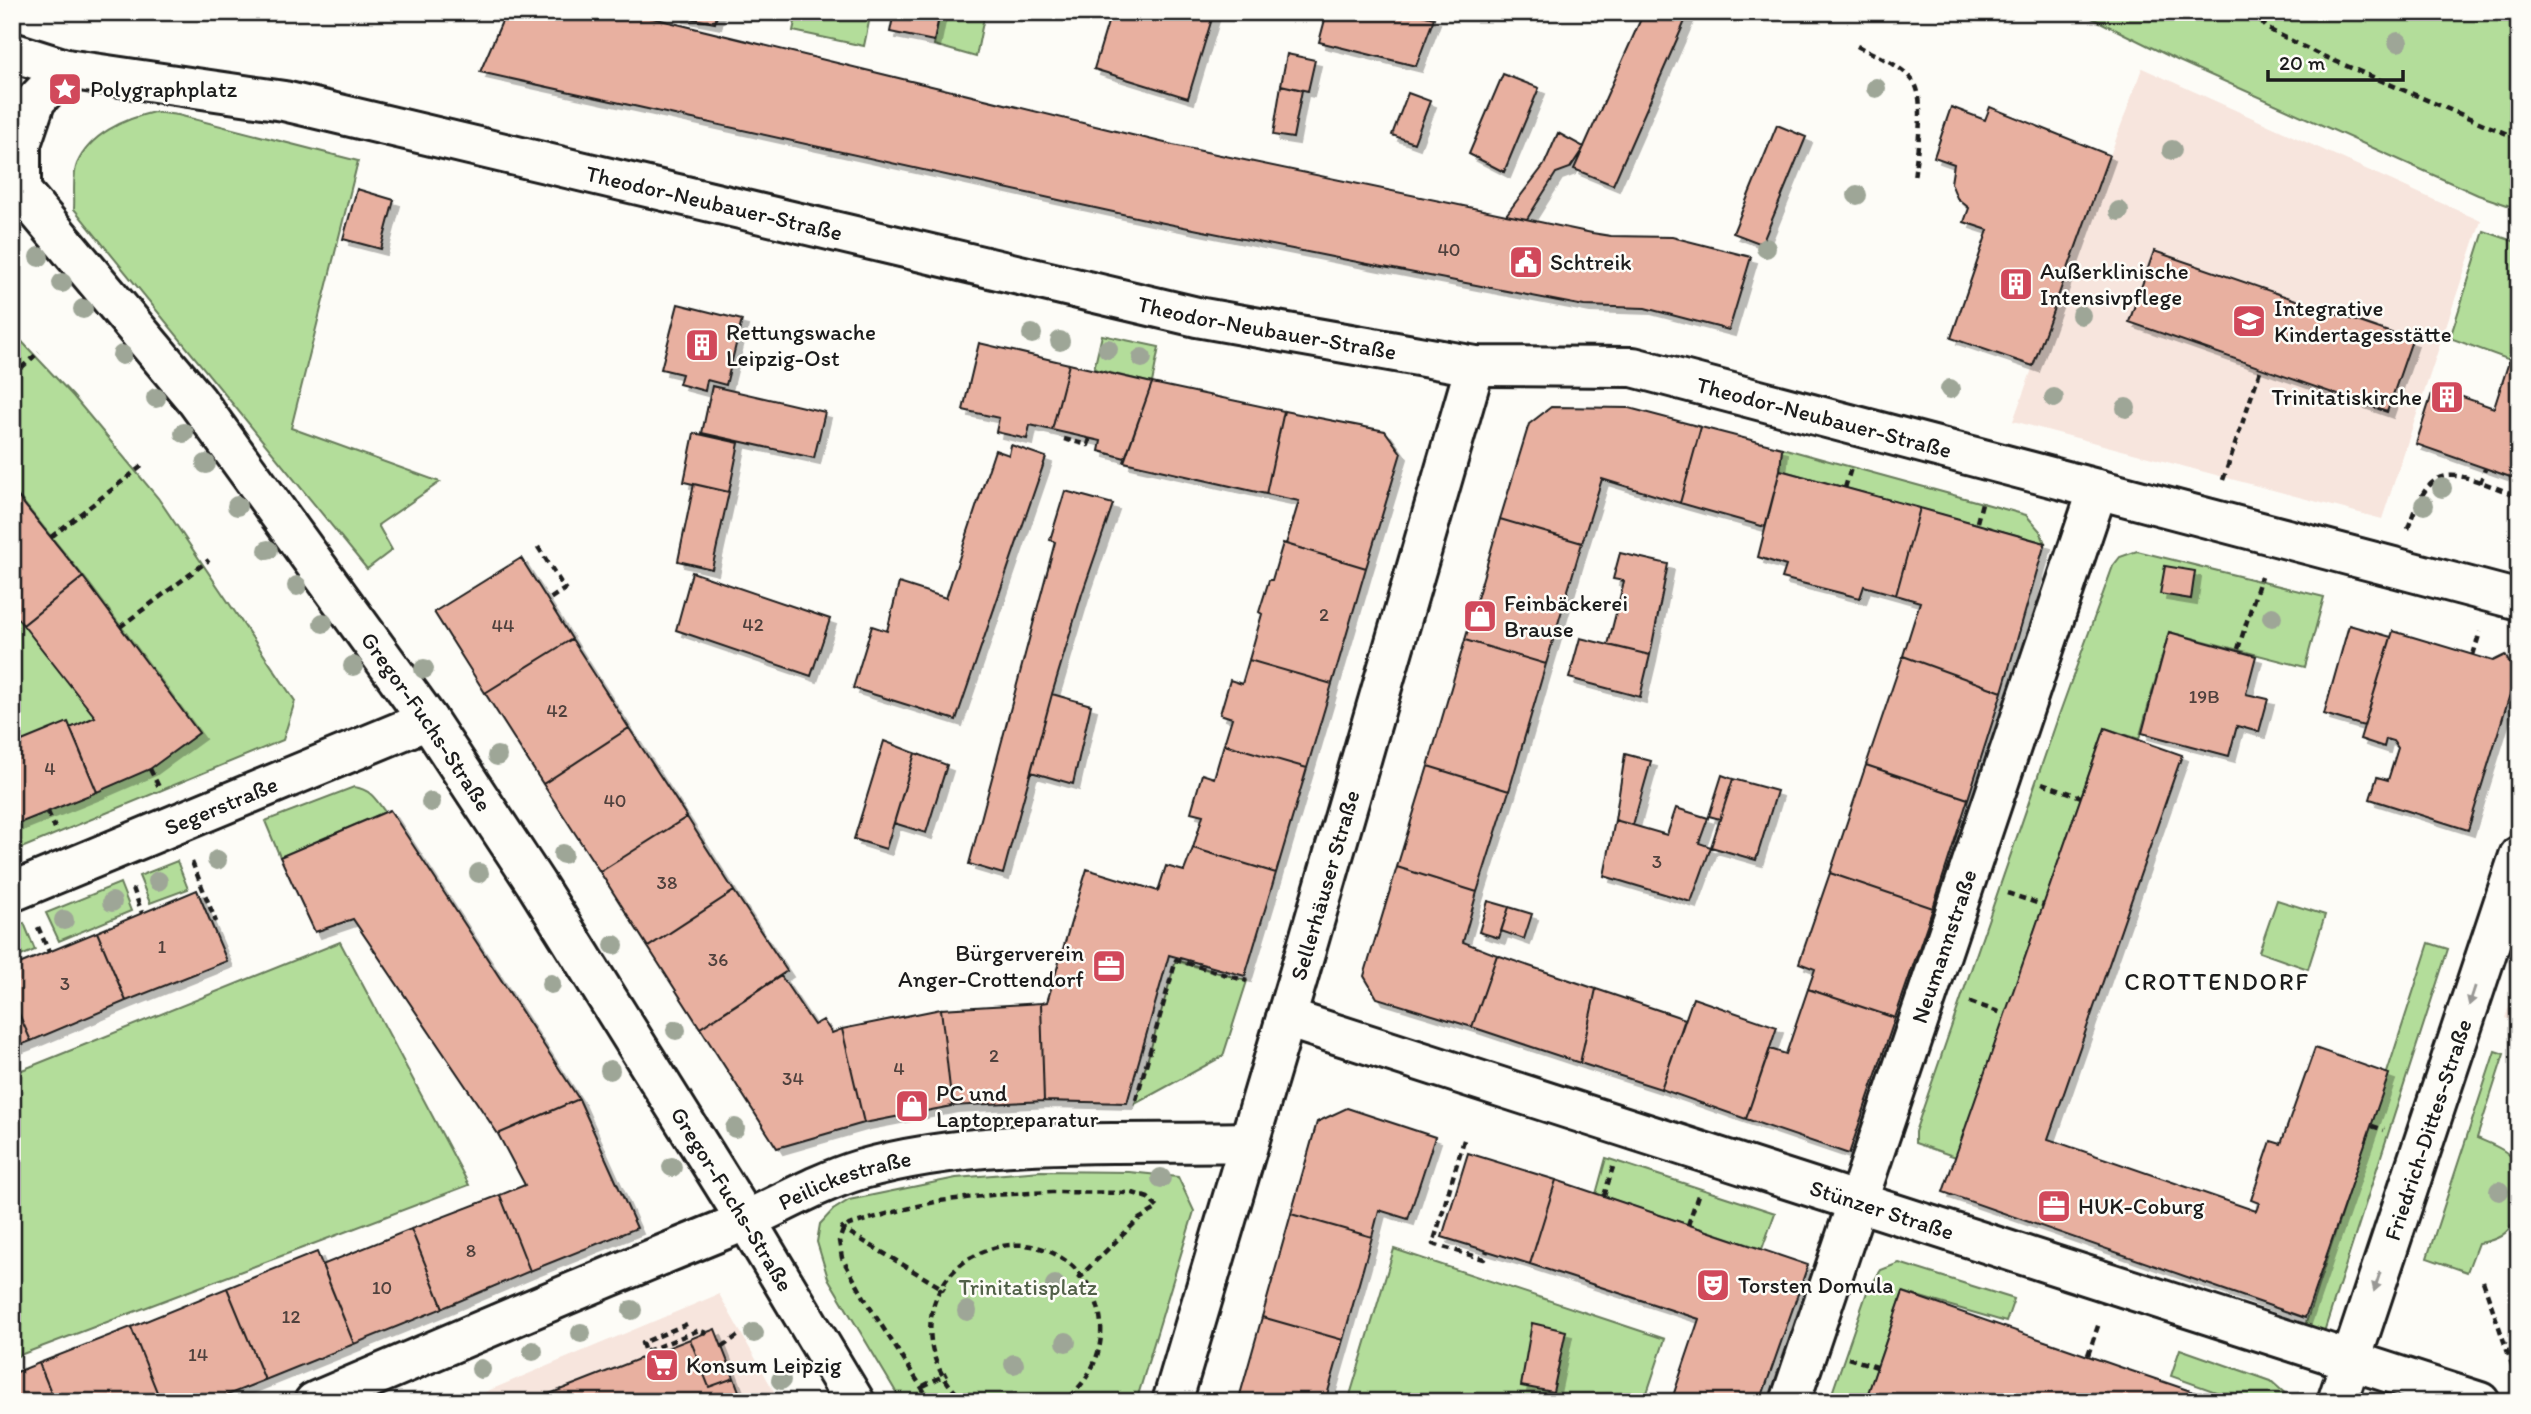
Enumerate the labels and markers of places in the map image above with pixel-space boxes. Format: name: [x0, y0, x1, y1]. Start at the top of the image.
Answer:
place icon: Polygraphplatz: [46, 70, 84, 108]
place label: Polygraphplatz: [90, 75, 238, 103]
public building icon: Schtreik: [1507, 243, 1545, 281]
place label: Schtreik: [1550, 248, 1632, 276]
place label: Außerklinische Intensivpflege: [2040, 257, 2189, 311]
building icon: Außerklinische Intensivpflege: [1997, 265, 2035, 303]
place label: Integrative Kindertagesstätte: [2274, 294, 2452, 348]
school or university icon: Integrative Kindertagesstätte: [2230, 302, 2268, 340]
place label: Rettungswache Leipzig-Ost: [726, 318, 876, 372]
building icon: Rettungswache Leipzig-Ost: [683, 326, 721, 364]
building icon: Trinitatiskirche: [2428, 378, 2466, 416]
place label: Trinitatiskirche: [2272, 383, 2422, 411]
place label: Feinbäckerei Brause: [1504, 589, 1628, 643]
shop icon: Feinbäckerei Brause: [1461, 597, 1499, 635]
place label: Bürgerverein Anger-Crottendorf: [898, 939, 1084, 993]
office icon: Bürgerverein Anger-Crottendorf: [1090, 947, 1128, 985]
place label: PC und Laptopreparatur: [936, 1079, 1099, 1133]
shop icon: PC und Laptopreparatur: [893, 1087, 931, 1125]
office icon: HUK-Coburg: [2035, 1187, 2073, 1225]
place label: HUK-Coburg: [2078, 1192, 2205, 1220]
theatre icon: Torsten Domula: [1694, 1266, 1732, 1304]
place label: Torsten Domula: [1738, 1271, 1893, 1299]
supermarket icon: Konsum Leipzig: [643, 1346, 681, 1384]
place label: Konsum Leipzig: [686, 1351, 842, 1379]

